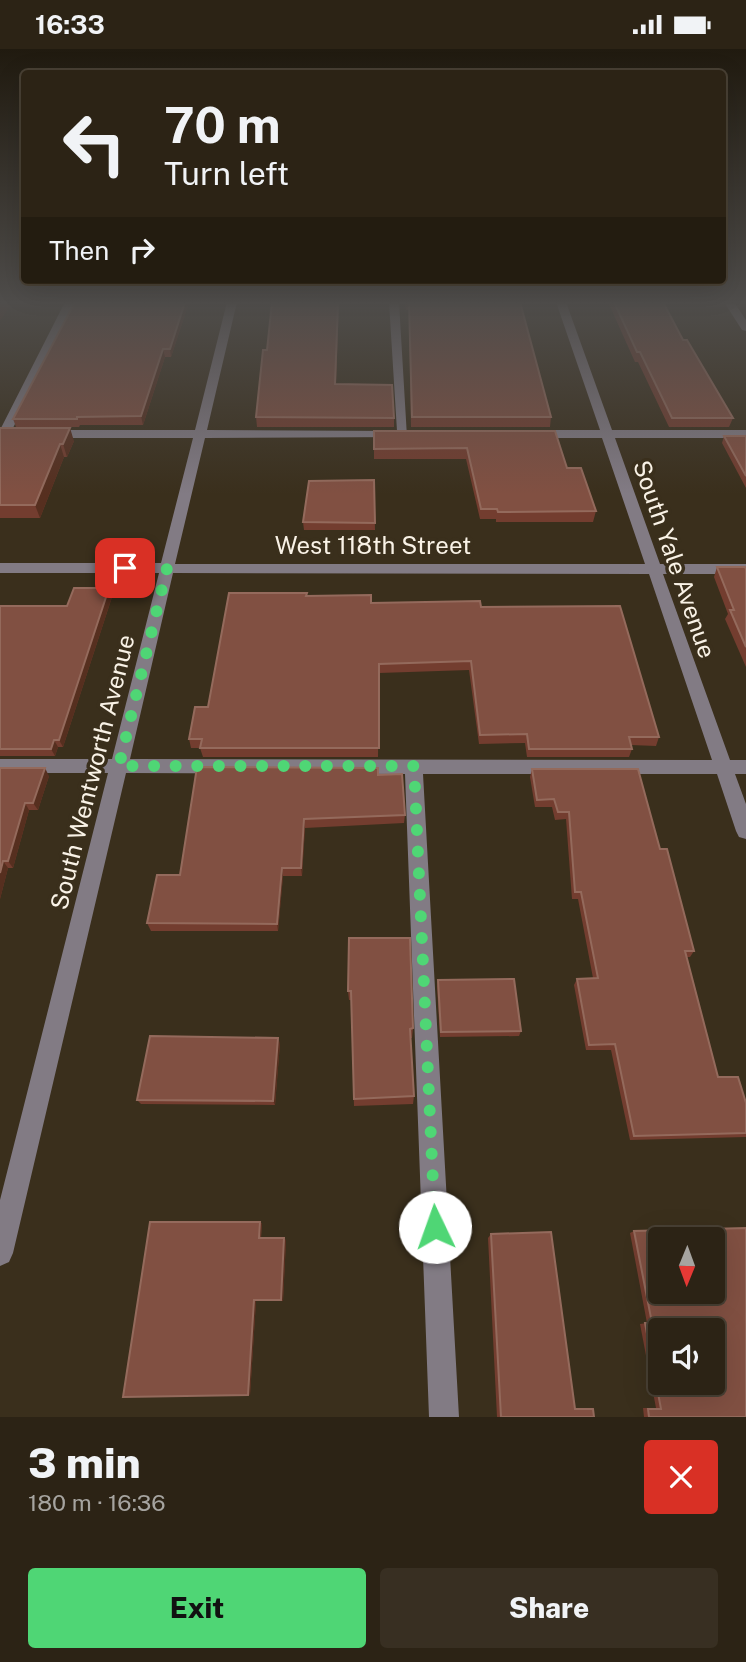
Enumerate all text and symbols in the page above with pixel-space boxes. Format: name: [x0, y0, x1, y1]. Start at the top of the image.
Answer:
text: 16:33: [35, 9, 105, 40]
text: 70 m: [164, 96, 281, 154]
icon: left: [49, 98, 140, 189]
text: Turn left: [164, 155, 289, 192]
icon: right: [123, 231, 161, 269]
text: Then: [49, 235, 109, 266]
street label: South Yale Avenue: [628, 456, 722, 662]
street label: West 118th Street: [275, 531, 471, 559]
pin: [95, 538, 155, 598]
icon: arrive: [106, 549, 144, 587]
street label: South Wentworth Avenue: [44, 632, 140, 912]
position arrow: [398, 1190, 472, 1264]
north arrow: [648, 1227, 724, 1304]
map controls: [648, 1227, 725, 1395]
button: sound: [648, 1318, 725, 1395]
text: 3 min: [28, 1438, 141, 1487]
button: close: [644, 1440, 718, 1514]
text: 180 m · 16:36: [28, 1489, 166, 1516]
button: Exit: [28, 1568, 366, 1648]
button: Share: [380, 1568, 718, 1648]

